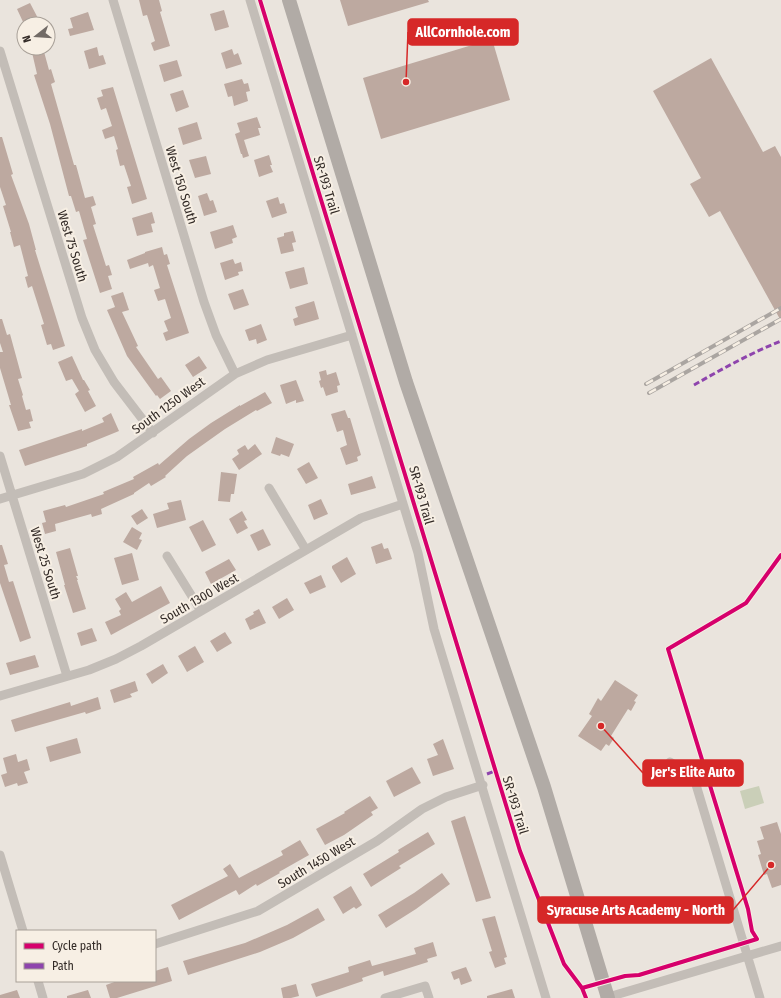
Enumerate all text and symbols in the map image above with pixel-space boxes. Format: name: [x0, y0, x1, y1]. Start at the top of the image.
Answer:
north arrow: [16, 16, 56, 56]
callout: AllCornhole.com: [408, 19, 518, 45]
text: AllCornhole.com: [415, 24, 511, 41]
text: N: [20, 34, 34, 44]
street label: West 150 South: [163, 144, 201, 226]
street label: SR-193 Trail: [311, 154, 343, 217]
street label: West 75 South: [55, 208, 91, 284]
street label: South 1250 West: [129, 373, 208, 437]
street label: SR-193 Trail: [406, 464, 437, 527]
street label: West 25 South: [27, 525, 64, 601]
street label: South 1300 West: [158, 570, 242, 627]
callout: Jer's Elite Auto: [643, 760, 743, 786]
text: Jer's Elite Auto: [650, 764, 736, 781]
street label: SR-193 Trail: [500, 774, 532, 837]
street label: South 1450 West: [275, 833, 358, 891]
callout: Syracuse Arts Academy - North: [538, 897, 733, 923]
text: Syracuse Arts Academy - North: [547, 902, 725, 919]
legend: [16, 930, 156, 982]
text: Cycle path: [52, 939, 102, 953]
text: Path: [52, 959, 74, 973]

